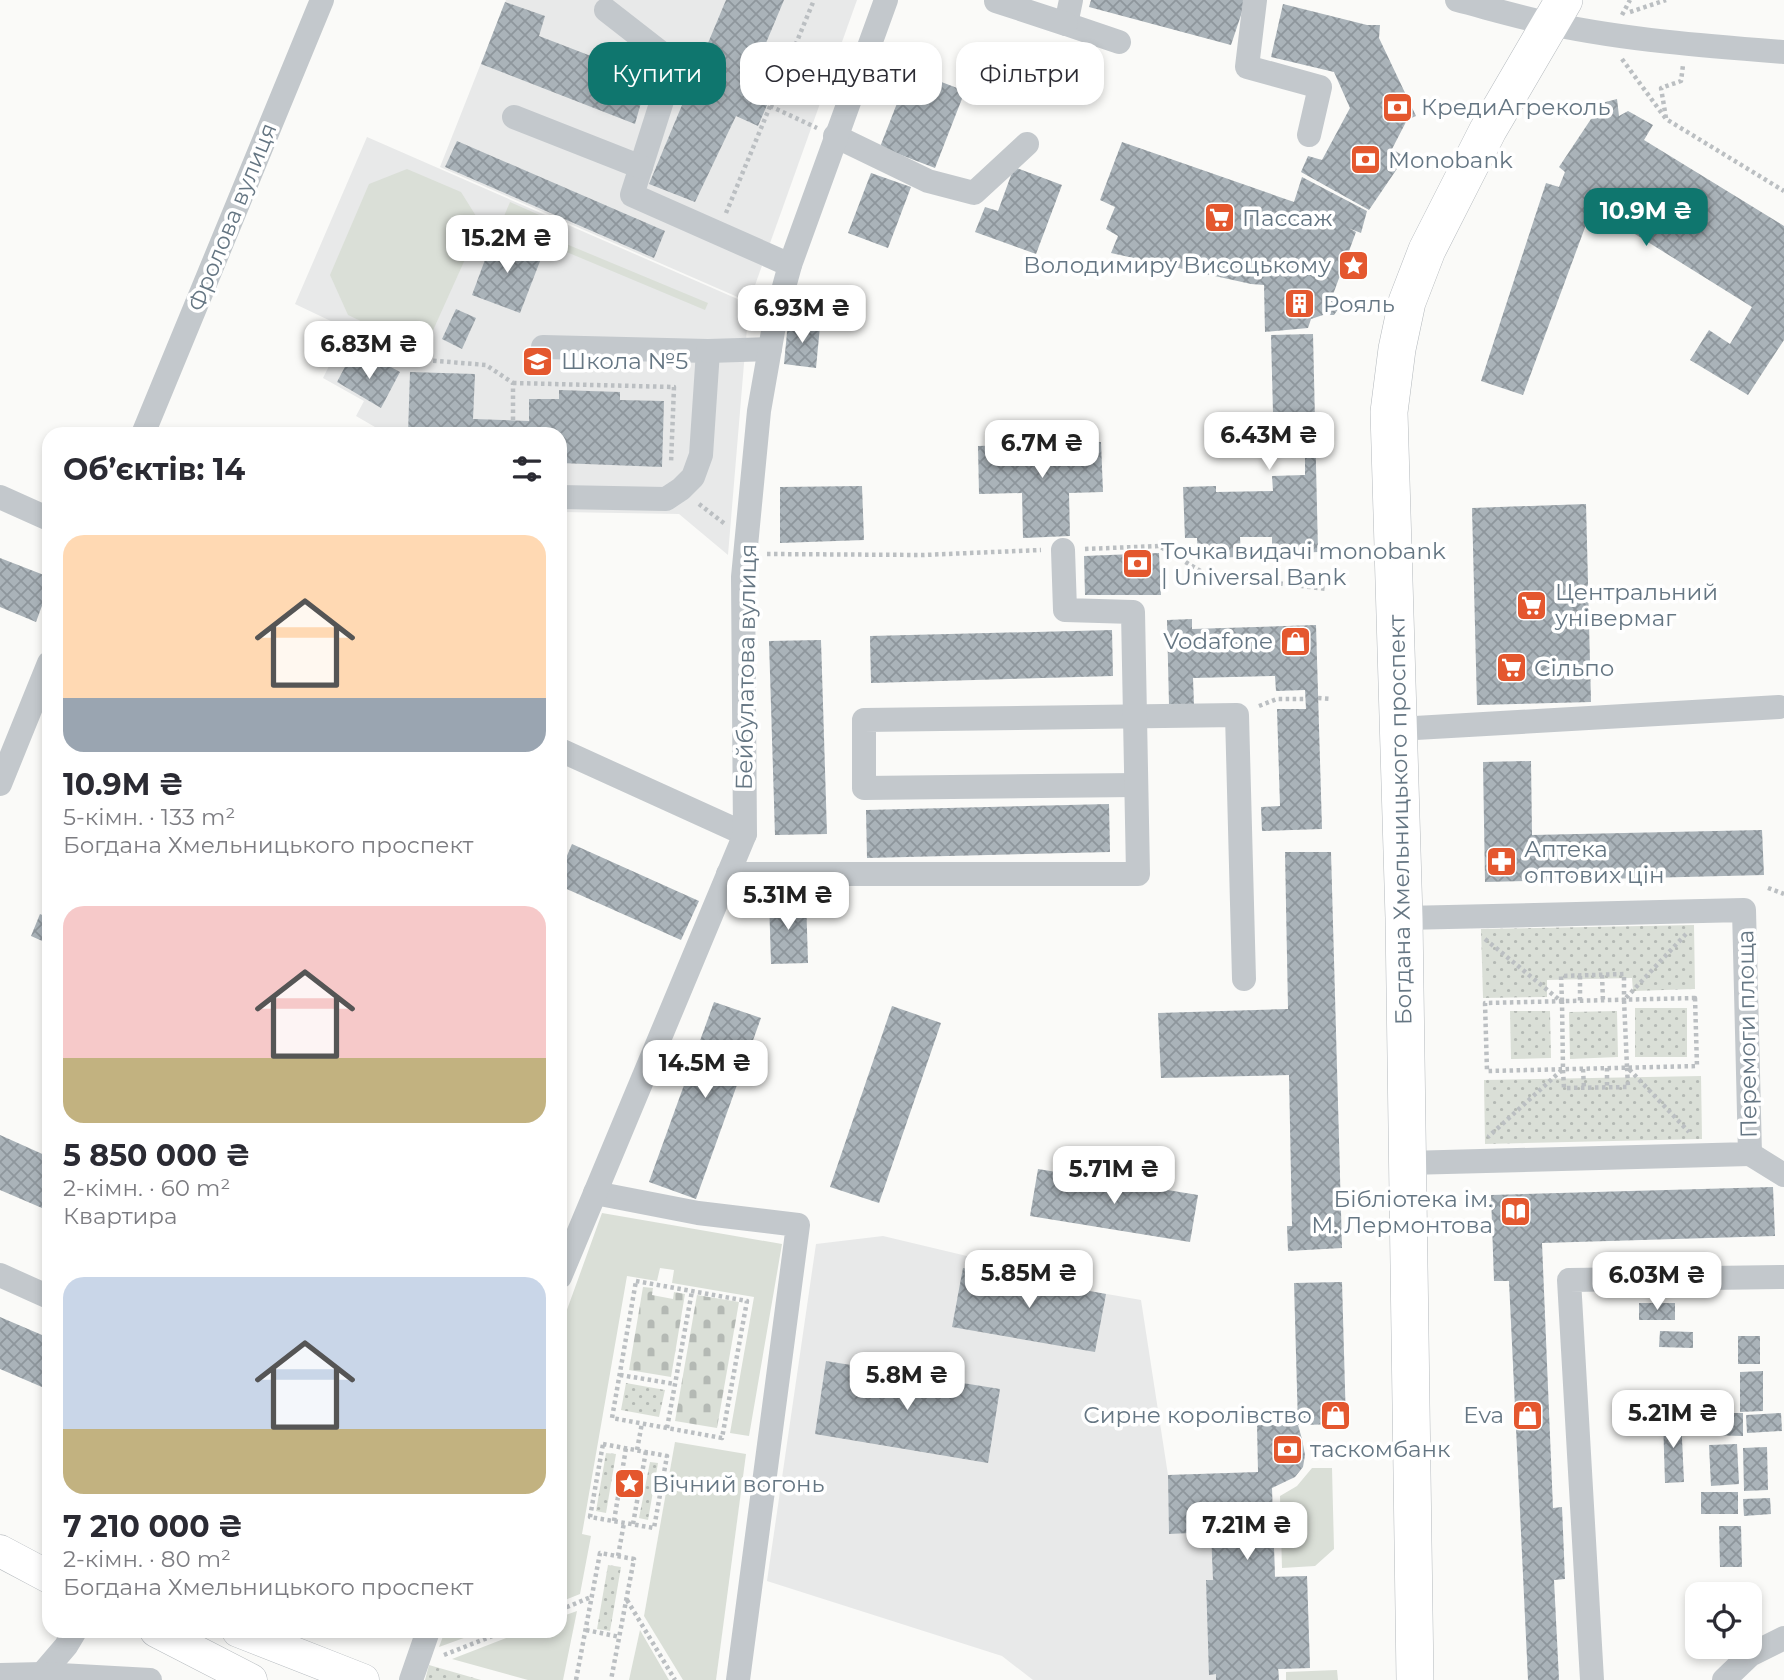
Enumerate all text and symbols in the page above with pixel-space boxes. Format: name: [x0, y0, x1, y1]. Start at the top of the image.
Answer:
chip: Купити: [588, 42, 726, 105]
chip: Орендувати: [740, 42, 942, 105]
chip: Фільтри: [956, 42, 1104, 105]
bank icon: КредиАгреколь: [1381, 90, 1415, 124]
place label: КредиАгреколь: [1421, 93, 1611, 121]
street label: Фролова вулиця: [181, 119, 283, 315]
bank icon: Monobank: [1348, 143, 1382, 177]
place label: Monobank: [1388, 146, 1513, 174]
pin: 10.9M ₴: [1581, 188, 1711, 248]
text: 10.9M ₴: [1600, 197, 1692, 225]
supermarket icon: Пассаж: [1202, 201, 1236, 235]
place label: Пассаж: [1242, 204, 1333, 232]
pin: 15.2M ₴: [442, 216, 572, 275]
text: 15.2M ₴: [462, 224, 552, 252]
place icon: Володимиру Висоцькому: [1337, 248, 1371, 282]
place label: Володимиру Висоцькому: [1023, 251, 1331, 279]
pin: 6.93M ₴: [737, 286, 867, 345]
building icon: Рояль: [1283, 287, 1317, 321]
place label: Рояль: [1323, 290, 1395, 318]
text: 6.93M ₴: [754, 294, 850, 322]
pin: 6.83M ₴: [304, 322, 434, 381]
text: 6.83M ₴: [320, 330, 418, 358]
school or university icon: Школа №5: [521, 344, 555, 378]
place label: Школа №5: [561, 347, 688, 375]
pin: 6.43M ₴: [1204, 412, 1334, 472]
pin: 6.7M ₴: [985, 420, 1099, 480]
text: 6.43M ₴: [1220, 421, 1318, 449]
text: 6.7M ₴: [1001, 429, 1083, 457]
icon: filters: [508, 450, 546, 488]
text: Об’єктів: 14: [63, 451, 245, 488]
place label: Точка видачі monobank | Universal Bank: [1161, 537, 1446, 591]
street label: Бейбулатова вулиця: [730, 544, 762, 790]
bank icon: Точка видачі monobank | Universal Bank: [1121, 547, 1155, 581]
place label: Центральний універмаг: [1554, 578, 1718, 632]
icon: home: [242, 580, 368, 706]
supermarket icon: Центральний універмаг: [1515, 588, 1549, 622]
street label: Богдана Хмельницького проспект: [1382, 614, 1418, 1025]
shop icon: Vodafone: [1279, 624, 1313, 658]
place label: Vodafone: [1163, 627, 1273, 655]
supermarket icon: Сільпо: [1494, 651, 1528, 685]
place label: Сільпо: [1534, 654, 1614, 682]
text: 10.9M ₴: [63, 766, 184, 803]
text: 5-кімн. · 133 m²: [63, 803, 235, 831]
text: Богдана Хмельницького проспект: [63, 831, 473, 859]
place label: Аптека оптових цін: [1524, 835, 1665, 889]
pharmacy icon: Аптека оптових цін: [1484, 845, 1518, 879]
pin: 5.31M ₴: [723, 872, 853, 932]
text: 5.31M ₴: [743, 881, 833, 909]
street label: Перемоги площа: [1731, 930, 1763, 1138]
icon: home: [242, 951, 368, 1077]
pin: 14.5M ₴: [640, 1040, 770, 1100]
text: 14.5M ₴: [659, 1049, 751, 1077]
text: 5 850 000 ₴: [63, 1137, 250, 1174]
pin: 5.71M ₴: [1049, 1146, 1179, 1206]
text: 5.71M ₴: [1069, 1155, 1159, 1183]
text: 2-кімн. · 60 m²: [63, 1174, 230, 1202]
place label: Бібліотека ім. М. Лермонтова: [1311, 1185, 1493, 1239]
library icon: Бібліотека ім. М. Лермонтова: [1499, 1195, 1533, 1229]
text: Квартира: [63, 1202, 177, 1230]
pin: 5.85M ₴: [964, 1250, 1094, 1310]
pin: 6.03M ₴: [1592, 1252, 1722, 1312]
text: 5.85M ₴: [981, 1259, 1077, 1287]
text: 6.03M ₴: [1608, 1261, 1706, 1289]
icon: home: [242, 1322, 368, 1448]
pin: 5.8M ₴: [850, 1352, 964, 1412]
text: 5.8M ₴: [866, 1361, 948, 1389]
pin: 5.21M ₴: [1608, 1390, 1738, 1450]
shop icon: Сирне королівство: [1318, 1398, 1352, 1432]
shop icon: Eva: [1510, 1398, 1544, 1432]
text: 5.21M ₴: [1628, 1399, 1718, 1427]
place label: Сирне королівство: [1083, 1401, 1312, 1429]
place label: Eva: [1463, 1401, 1504, 1429]
bank icon: таскомбанк: [1270, 1432, 1304, 1466]
place label: таскомбанк: [1310, 1435, 1451, 1463]
place icon: Вічний вогонь: [612, 1467, 646, 1501]
place label: Вічний вогонь: [652, 1470, 825, 1498]
pin: 7.21M ₴: [1182, 1502, 1312, 1562]
text: 7 210 000 ₴: [63, 1508, 243, 1545]
text: 7.21M ₴: [1202, 1511, 1292, 1539]
text: 2-кімн. · 80 m²: [63, 1545, 231, 1573]
text: Богдана Хмельницького проспект: [63, 1573, 473, 1601]
map controls: [1685, 1582, 1762, 1659]
button: locate: [1685, 1582, 1762, 1659]

